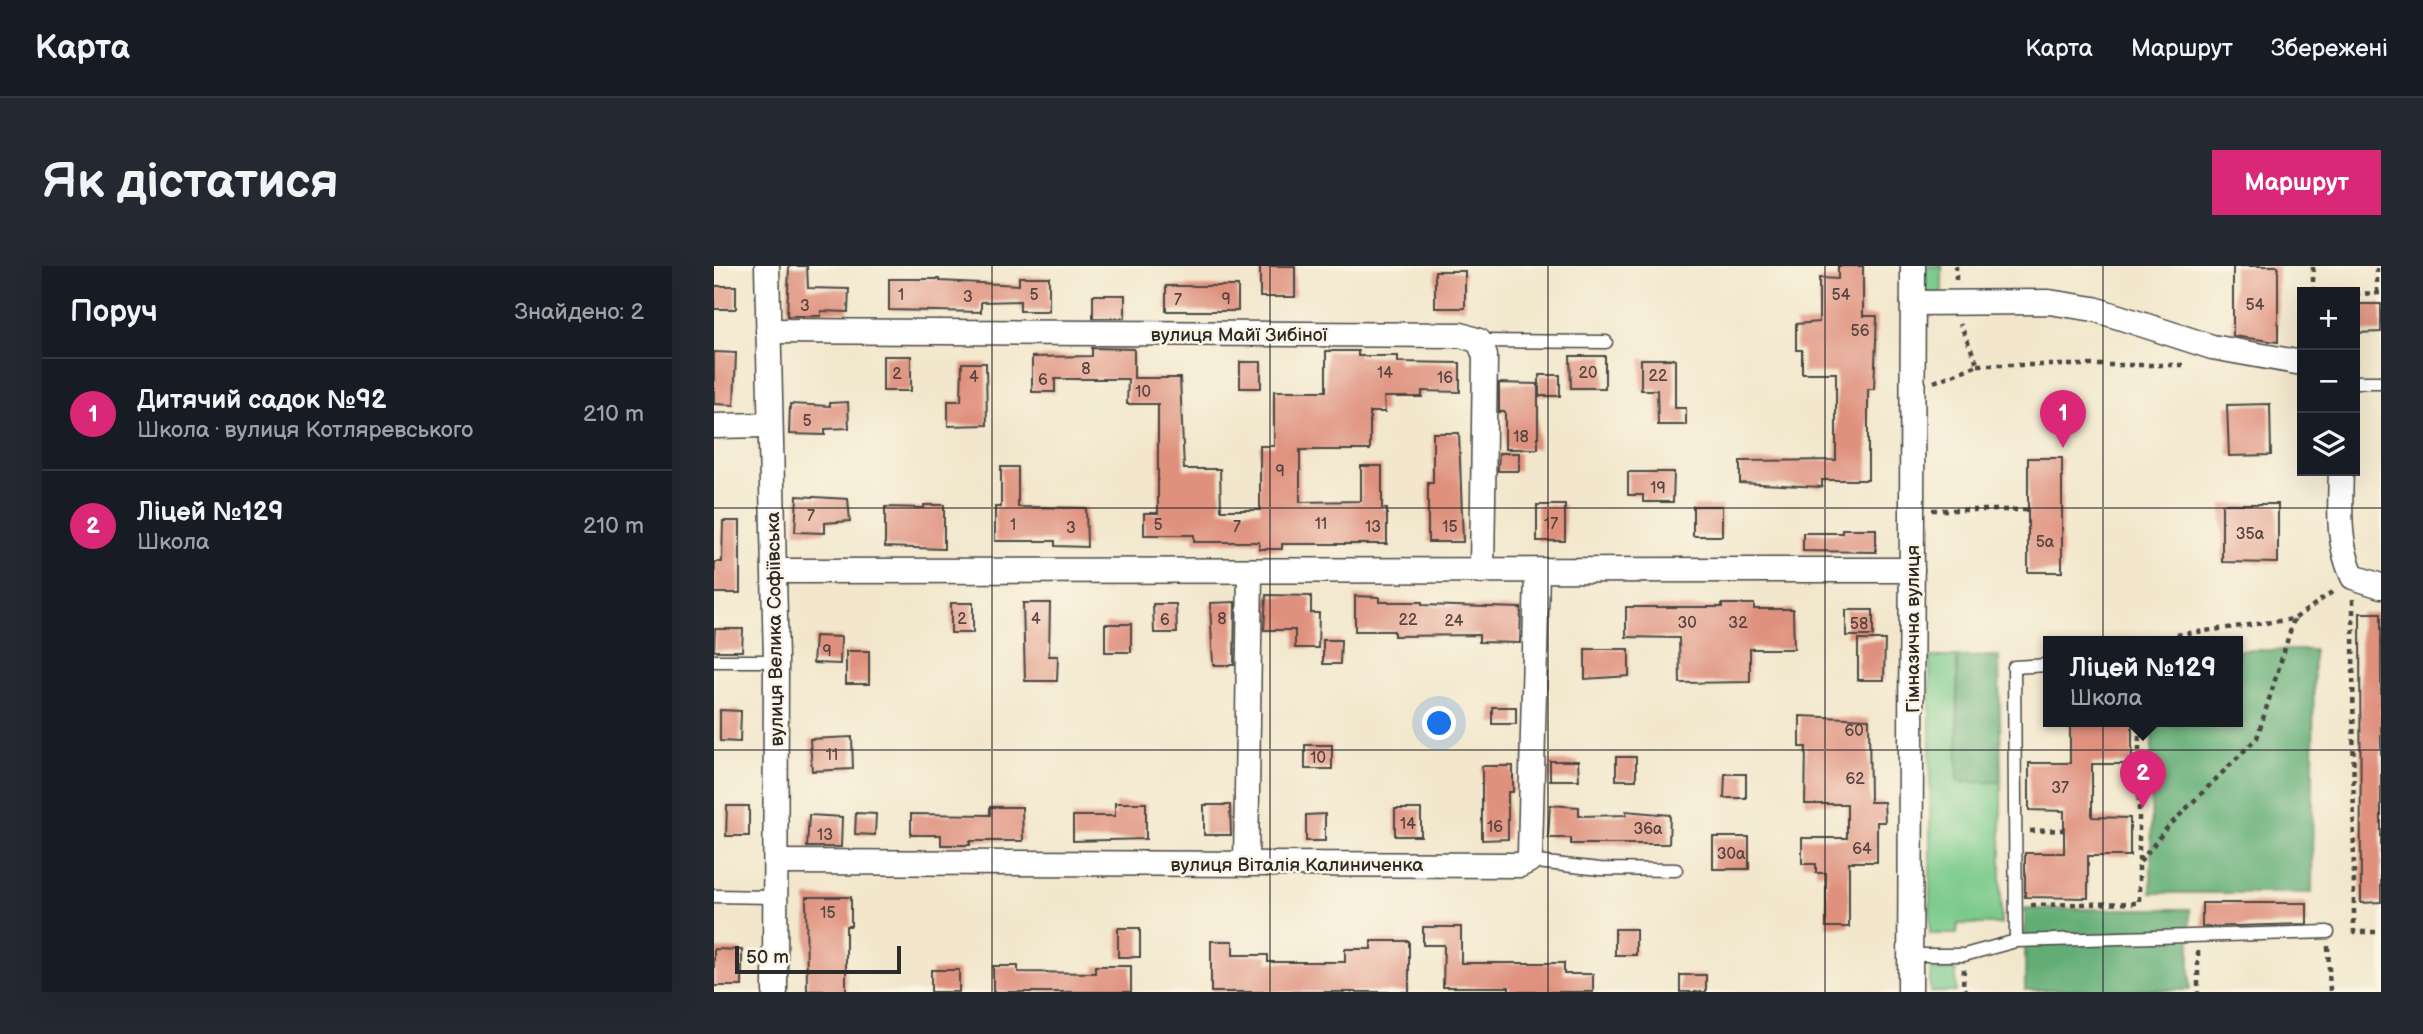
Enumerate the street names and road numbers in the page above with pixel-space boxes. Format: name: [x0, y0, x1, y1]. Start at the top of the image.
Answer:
street label: вулиця Майї Зибіної: [1151, 324, 1328, 347]
street label: вулиця Велика Софіївська: [762, 511, 789, 747]
street label: Гімназична вулиця: [1902, 545, 1925, 713]
street label: вулиця Віталія Калиниченка: [1171, 854, 1423, 877]

